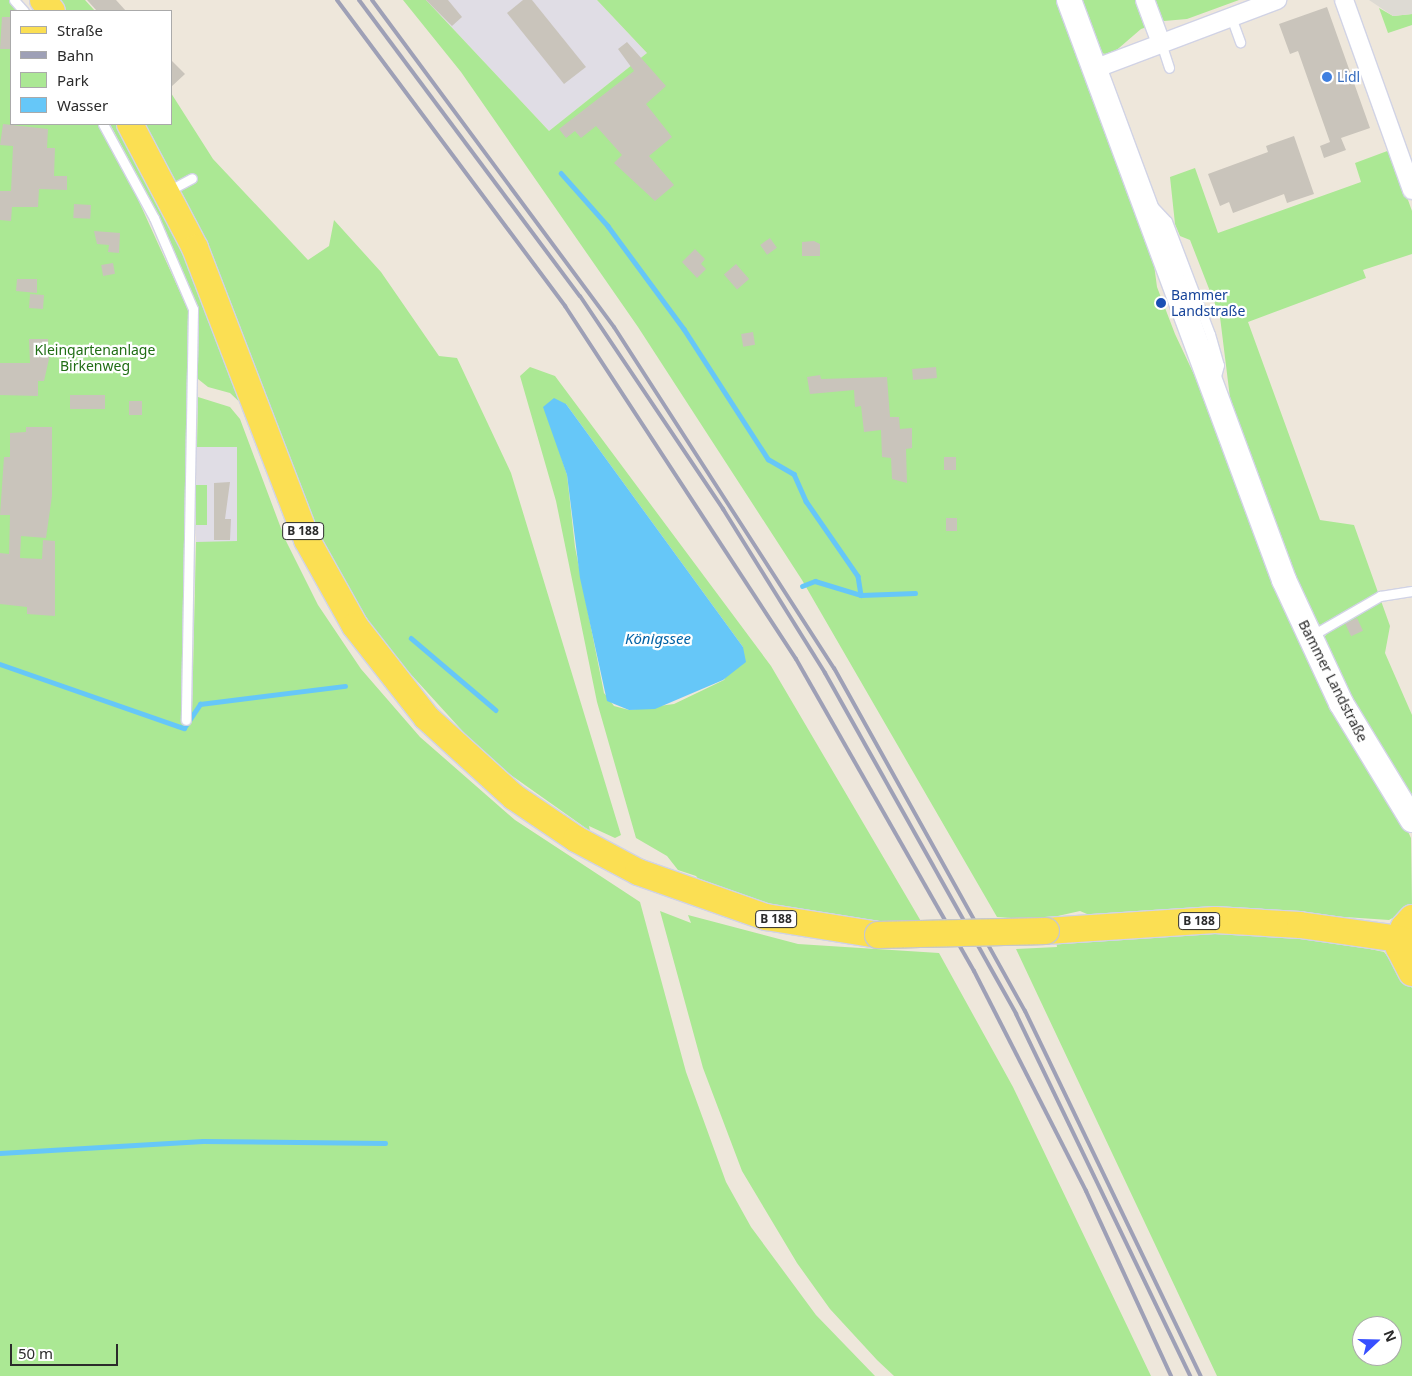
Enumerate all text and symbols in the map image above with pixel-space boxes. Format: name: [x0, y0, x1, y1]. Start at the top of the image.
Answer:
legend: [10, 10, 172, 125]
text: Straße: [57, 20, 103, 40]
text: Bahn: [57, 45, 94, 65]
place label: Lidl: [1337, 69, 1360, 85]
text: Park: [57, 70, 89, 90]
marker: Lidl: [1321, 71, 1333, 83]
text: Wasser: [57, 95, 108, 115]
place label: Bammer Landstraße: [1171, 287, 1245, 320]
marker: Bammer Landstraße: [1155, 297, 1167, 309]
park label: Kleingartenanlage Birkenweg: [35, 342, 155, 374]
road number: B 188: [282, 522, 324, 540]
street label: Bammer Landstraße: [1295, 617, 1371, 745]
water label: Königssee: [625, 630, 691, 648]
road number: B 188: [755, 910, 797, 929]
road number: B 188: [1178, 911, 1220, 930]
north arrow: [1352, 1316, 1402, 1366]
text: N: [1380, 1327, 1401, 1345]
scale bar: [12, 1334, 120, 1366]
text: 50 m: [18, 1343, 53, 1363]

